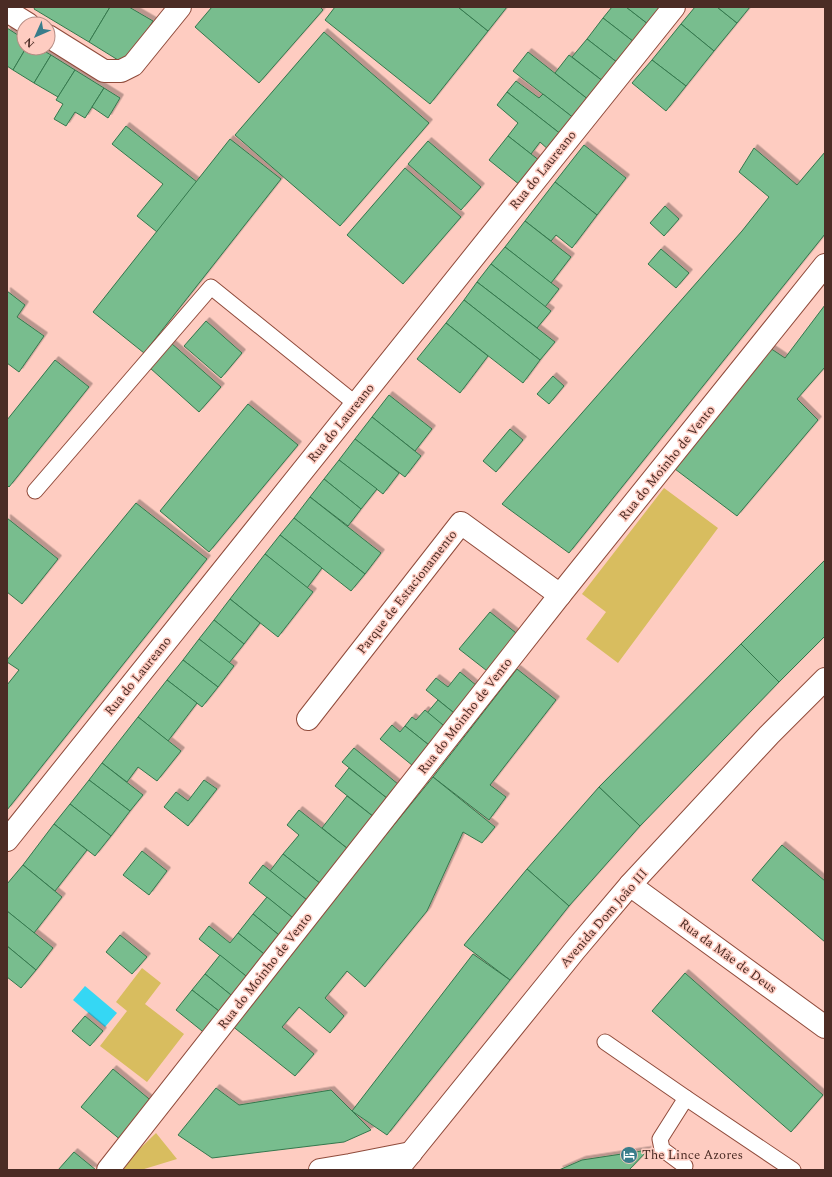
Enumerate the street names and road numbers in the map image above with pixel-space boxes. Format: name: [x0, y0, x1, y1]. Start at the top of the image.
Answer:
street label: Rua do Laureano: [505, 126, 581, 214]
street label: Rua do Laureano: [303, 379, 379, 467]
street label: Rua do Moinho de Vento: [614, 401, 720, 525]
street label: Parque de Estacionamento: [352, 525, 462, 659]
street label: Rua do Laureano: [100, 632, 176, 720]
street label: Rua do Moinho de Vento: [413, 653, 517, 779]
street label: Avenida Dom João III: [555, 864, 653, 972]
street label: Rua do Moinho de Vento: [213, 908, 317, 1034]
street label: Rua da Mãe de Deus: [675, 914, 781, 998]

